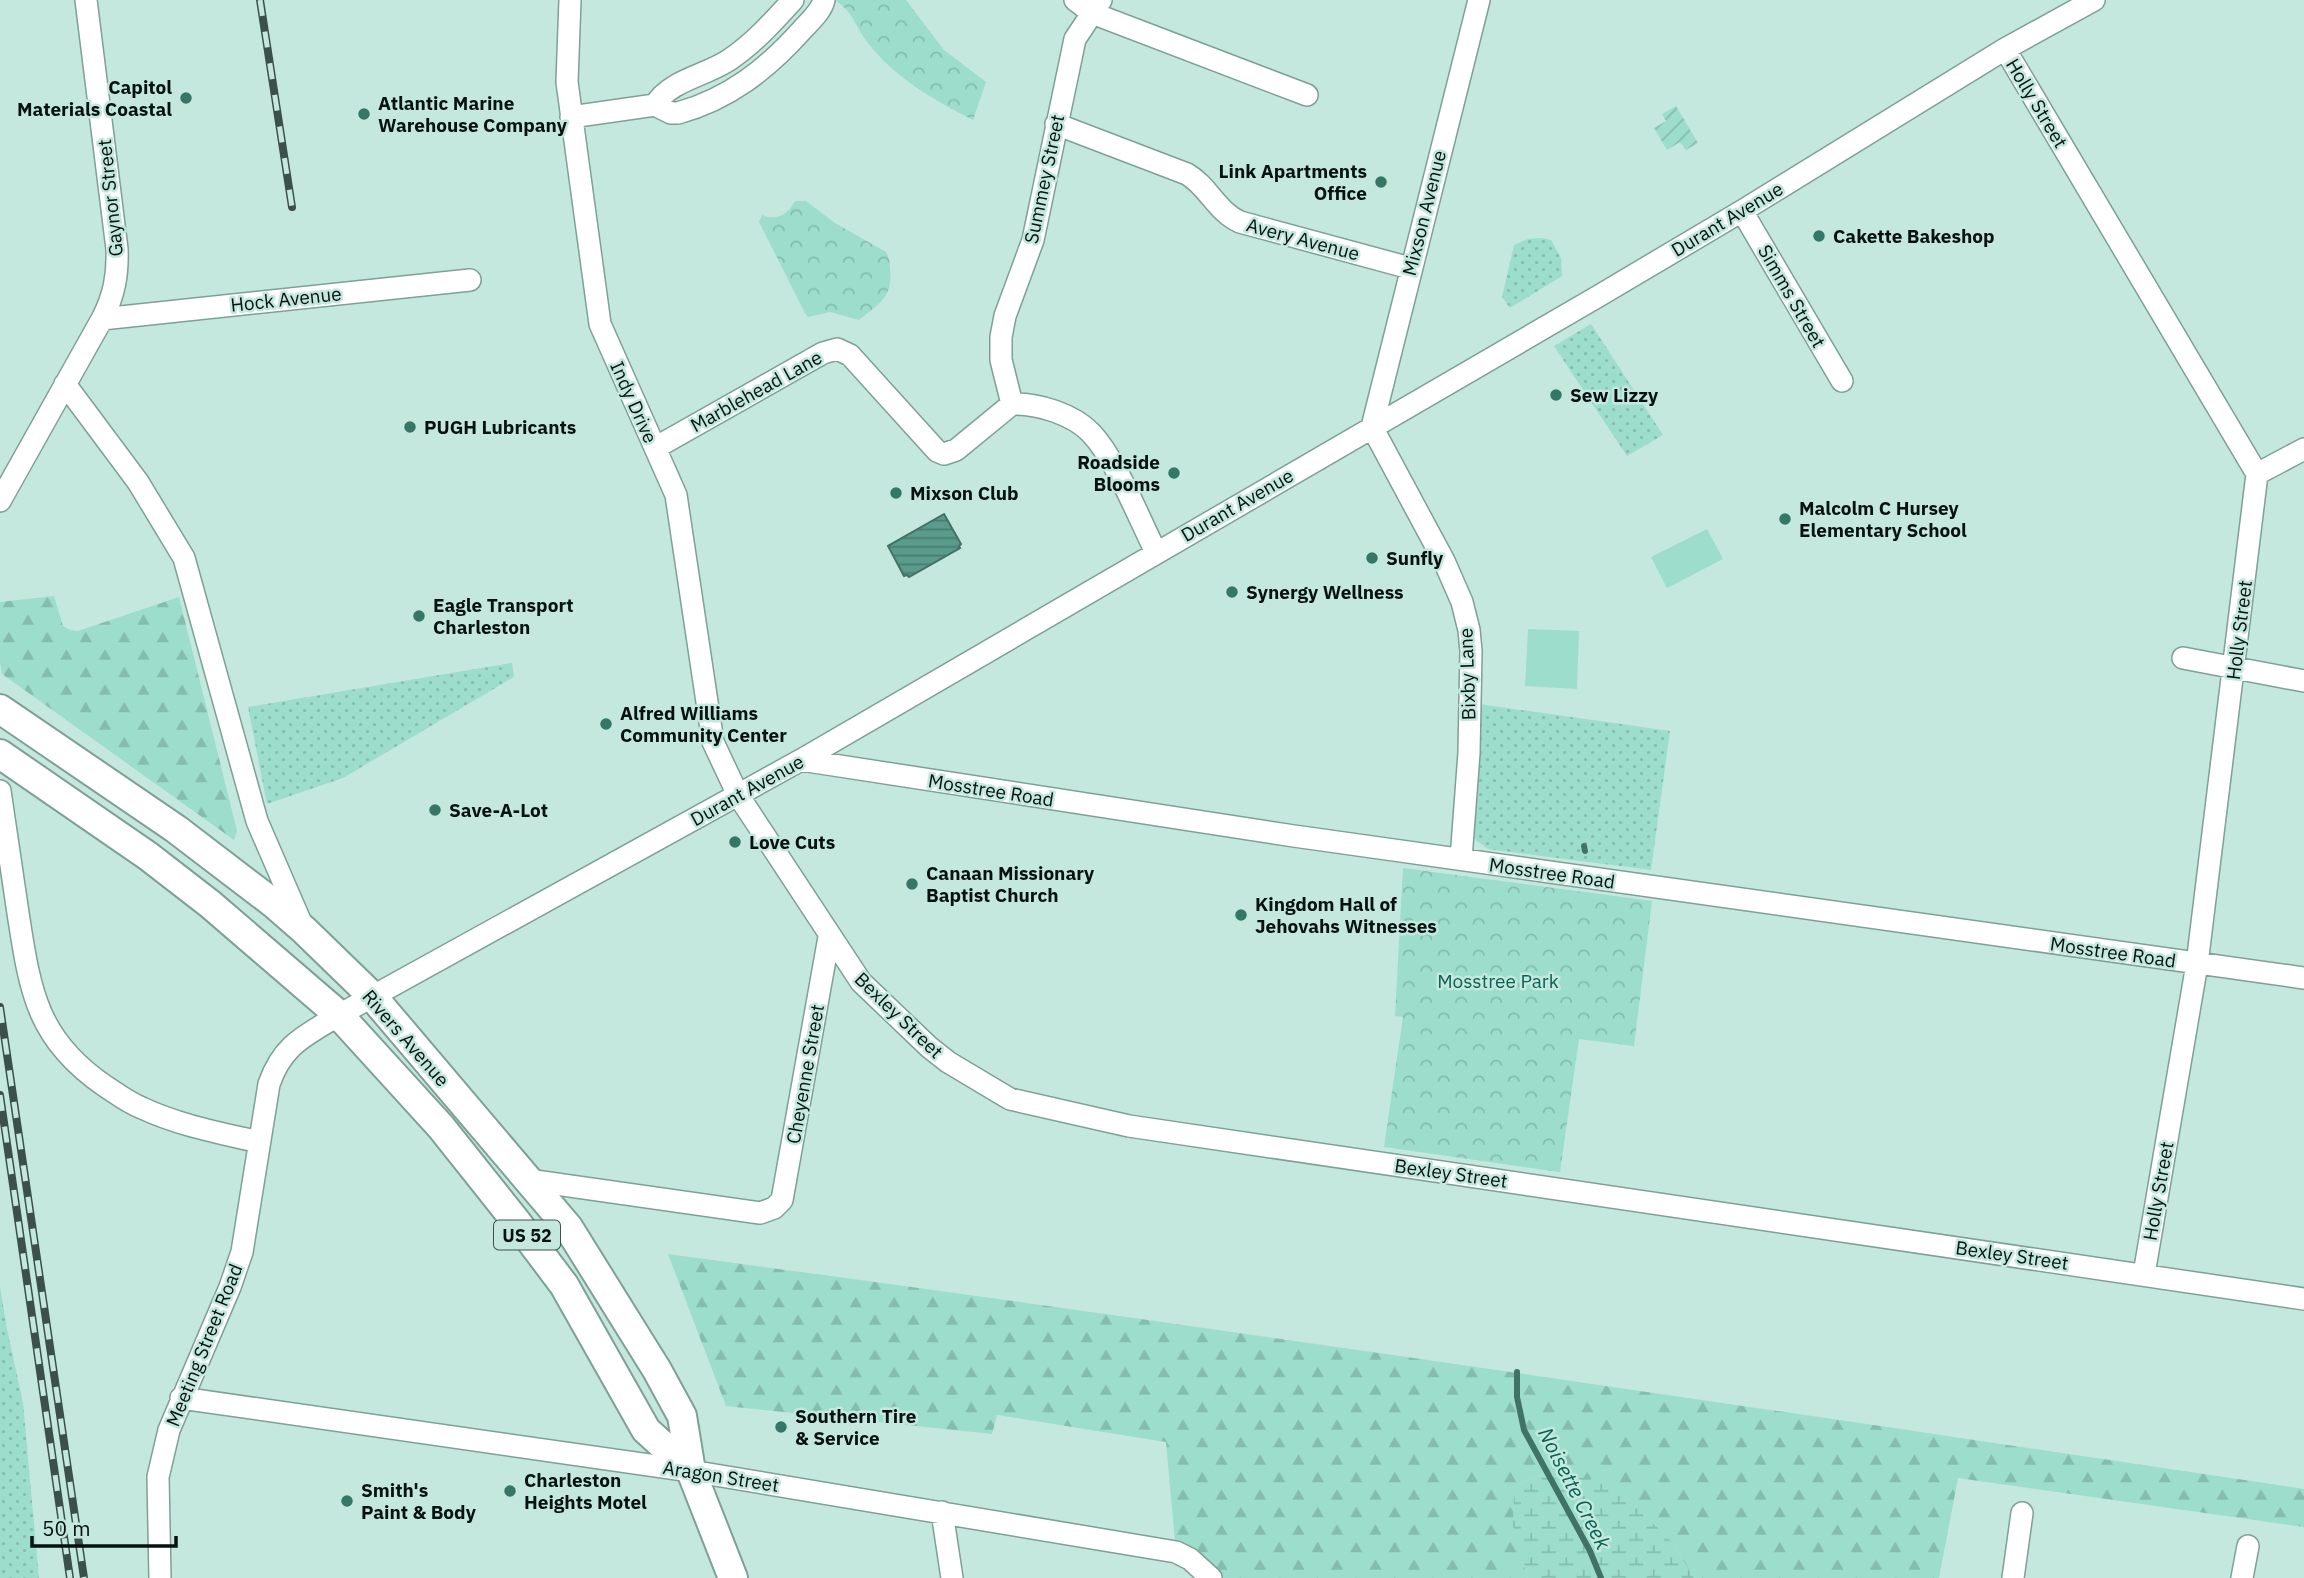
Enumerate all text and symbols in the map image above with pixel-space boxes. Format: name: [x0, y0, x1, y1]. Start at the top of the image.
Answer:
street label: Holly Street: [2001, 54, 2073, 152]
place label: Capitol Materials Coastal: [17, 75, 172, 121]
marker: Capitol Materials Coastal: [178, 90, 194, 106]
place label: Atlantic Marine Warehouse Company: [378, 91, 568, 137]
marker: Atlantic Marine Warehouse Company: [356, 106, 372, 122]
street label: Summey Street: [1019, 112, 1069, 246]
street label: Gaynor Street: [92, 138, 128, 258]
street label: Mixson Avenue: [1397, 148, 1451, 278]
place label: Link Apartments Office: [1218, 159, 1367, 205]
marker: Link Apartments Office: [1373, 174, 1389, 190]
street label: Durant Avenue: [1667, 176, 1787, 262]
street label: Avery Avenue: [1244, 212, 1362, 266]
place label: Cakette Bakeshop: [1833, 224, 1995, 248]
marker: Cakette Bakeshop: [1811, 228, 1827, 244]
street label: Simms Street: [1753, 240, 1831, 352]
street label: Hock Avenue: [229, 281, 343, 317]
street label: Marblehead Lane: [686, 345, 826, 437]
street label: Indy Drive: [605, 357, 663, 447]
place label: Sew Lizzy: [1570, 383, 1659, 407]
marker: Sew Lizzy: [1548, 387, 1564, 403]
place label: PUGH Lubricants: [424, 415, 576, 439]
marker: PUGH Lubricants: [402, 419, 418, 435]
place label: Roadside Blooms: [1077, 450, 1160, 496]
street label: Durant Avenue: [1176, 463, 1298, 547]
marker: Roadside Blooms: [1166, 465, 1182, 481]
place label: Mixson Club: [910, 481, 1019, 505]
marker: Mixson Club: [888, 485, 904, 501]
place label: Malcolm C Hursey Elementary School: [1799, 496, 1967, 542]
marker: Malcolm C Hursey Elementary School: [1777, 511, 1793, 527]
place label: Sunfly: [1386, 546, 1444, 570]
marker: Sunfly: [1364, 550, 1380, 566]
street label: Holly Street: [2221, 579, 2257, 681]
place label: Synergy Wellness: [1246, 580, 1404, 604]
marker: Synergy Wellness: [1224, 584, 1240, 600]
place label: Eagle Transport Charleston: [433, 593, 573, 639]
marker: Eagle Transport Charleston: [411, 608, 427, 624]
street label: Bixby Lane: [1453, 627, 1481, 721]
place label: Alfred Williams Community Center: [620, 701, 787, 747]
marker: Alfred Williams Community Center: [598, 716, 614, 732]
street label: Durant Avenue: [686, 749, 808, 831]
street label: Mosstree Road: [926, 768, 1056, 812]
place label: Save-A-Lot: [449, 798, 548, 822]
marker: Save-A-Lot: [427, 802, 443, 818]
place label: Love Cuts: [749, 830, 835, 854]
marker: Love Cuts: [727, 834, 743, 850]
street label: Mosstree Road: [1487, 852, 1617, 894]
place label: Canaan Missionary Baptist Church: [926, 861, 1095, 907]
marker: Canaan Missionary Baptist Church: [904, 876, 920, 892]
place label: Kingdom Hall of Jehovahs Witnesses: [1255, 892, 1437, 938]
marker: Kingdom Hall of Jehovahs Witnesses: [1233, 907, 1249, 923]
street label: Mosstree Road: [2048, 931, 2178, 973]
street label: Bexley Street: [850, 967, 948, 1063]
park label: Mosstree Park: [1437, 969, 1559, 993]
street label: Rivers Avenue: [357, 985, 455, 1091]
street label: Cheyenne Street: [781, 1002, 829, 1146]
street label: Holly Street: [2137, 1140, 2179, 1242]
street label: Bexley Street: [1393, 1153, 1509, 1193]
road number: US 52: [494, 1220, 560, 1250]
street label: Bexley Street: [1954, 1235, 2070, 1275]
street label: Meeting Street Road: [160, 1260, 248, 1430]
place label: Southern Tire & Service: [795, 1404, 916, 1450]
marker: Southern Tire & Service: [773, 1419, 789, 1435]
water label: Noisette Creek: [1532, 1422, 1618, 1555]
street label: Aragon Street: [661, 1455, 781, 1497]
place label: Charleston Heights Motel: [524, 1468, 647, 1514]
place label: Smith's Paint & Body: [361, 1478, 477, 1524]
marker: Charleston Heights Motel: [502, 1483, 518, 1499]
marker: Smith's Paint & Body: [339, 1493, 355, 1509]
scale bar: [32, 1504, 175, 1548]
text: 50 m: [42, 1514, 91, 1542]

